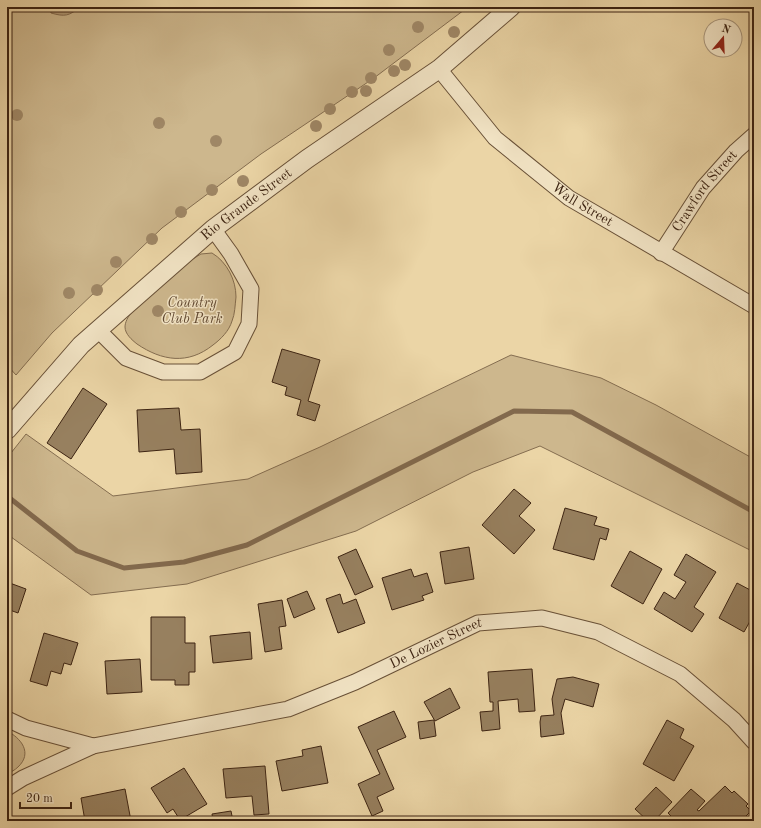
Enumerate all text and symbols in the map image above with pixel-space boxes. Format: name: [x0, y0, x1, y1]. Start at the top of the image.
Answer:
north arrow: [703, 18, 743, 58]
text: N: [720, 23, 732, 37]
street label: Crawford Street: [670, 148, 740, 234]
street label: Rio Grande Street: [198, 166, 295, 243]
street label: Wall Street: [549, 180, 615, 229]
park label: Country Club Park: [161, 296, 223, 326]
street label: De Lozier Street: [388, 616, 483, 671]
scale bar: [20, 784, 71, 810]
text: 20 m: [26, 793, 53, 805]

